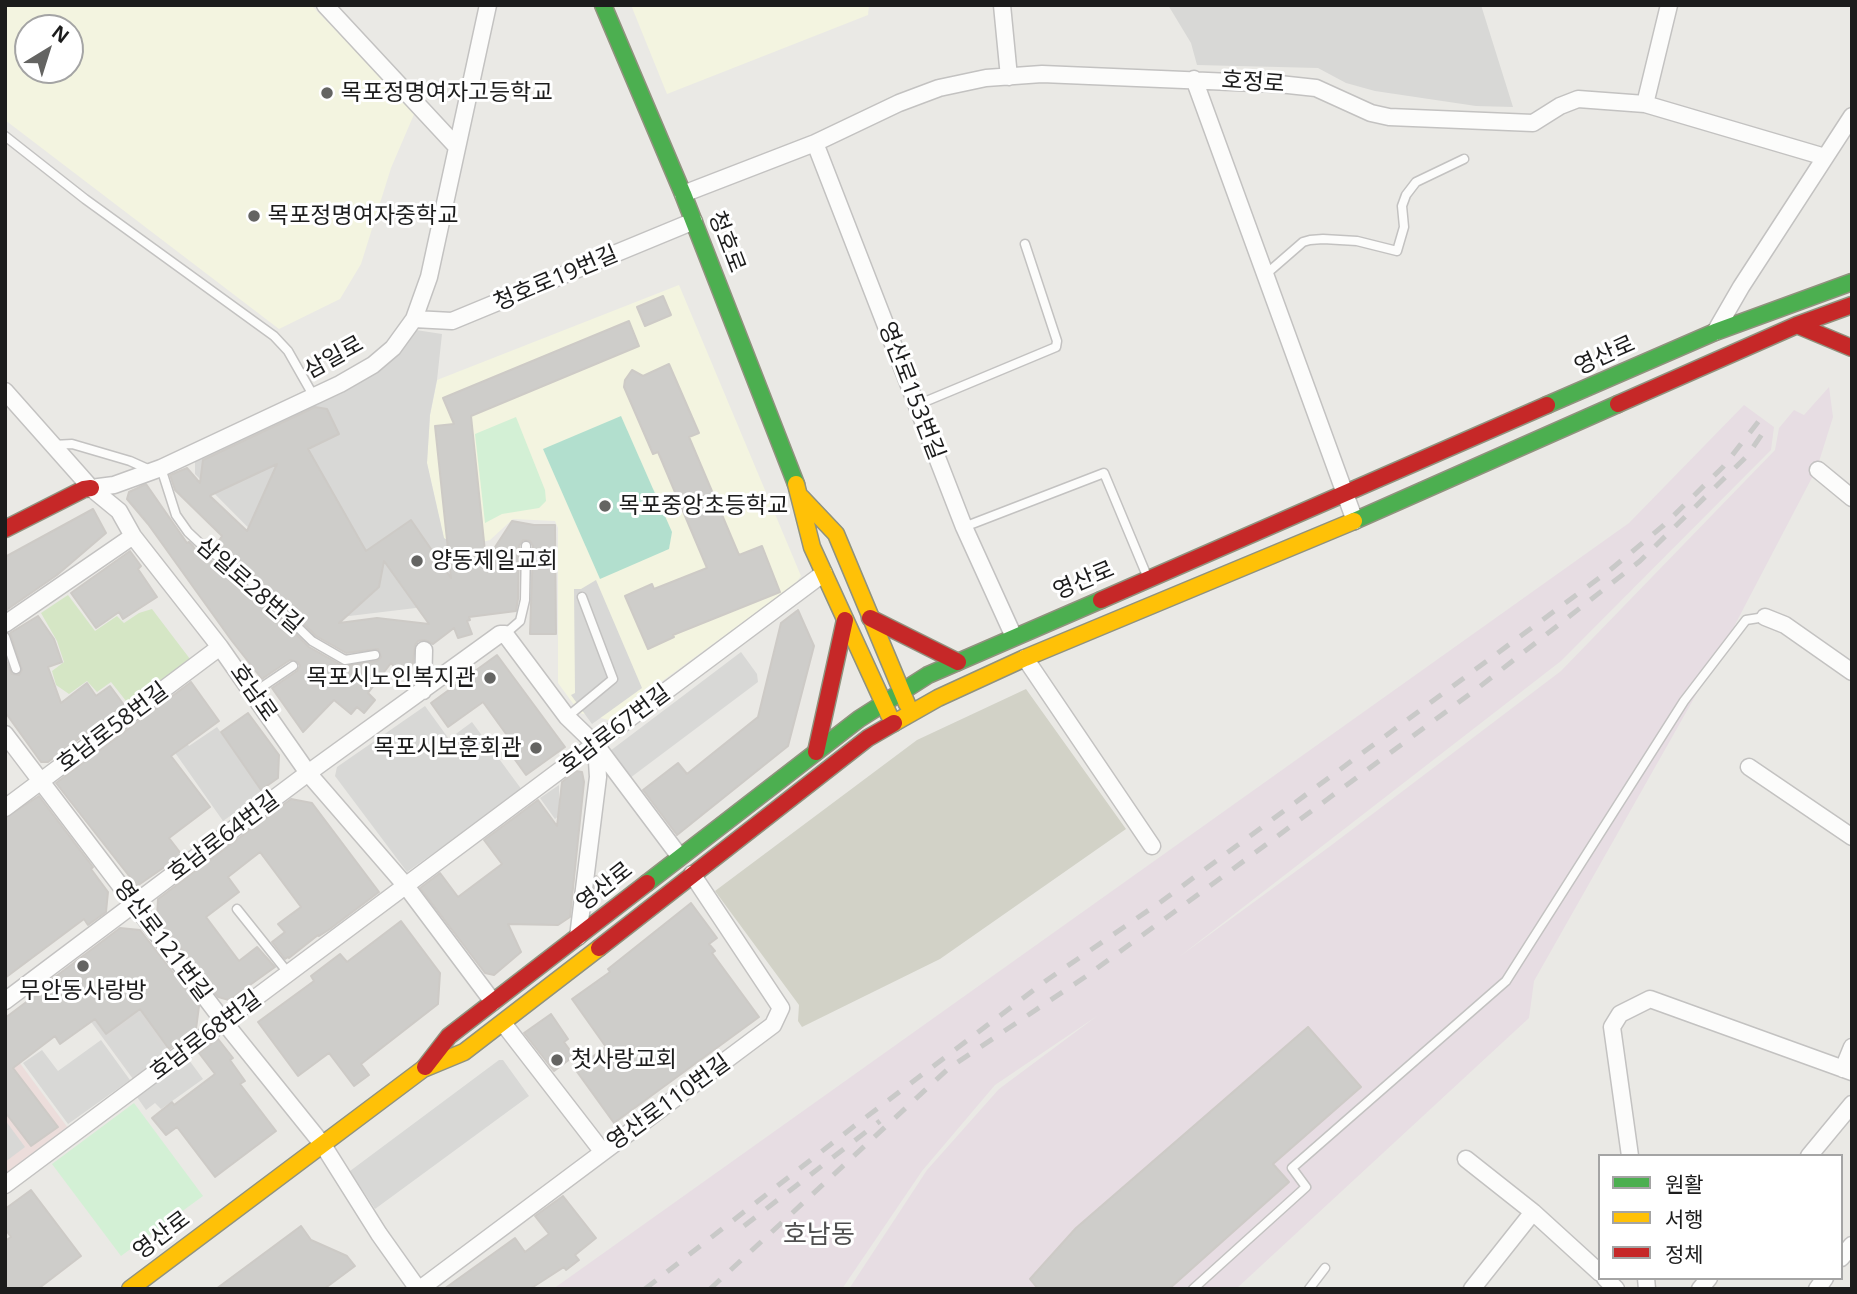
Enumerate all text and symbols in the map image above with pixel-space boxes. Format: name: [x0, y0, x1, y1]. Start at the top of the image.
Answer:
north arrow: [14, 14, 84, 84]
text: N: [47, 19, 75, 49]
street label: 호정로: [1220, 67, 1286, 99]
place label: 목포정명여자고등학교: [341, 79, 553, 107]
marker: 목포정명여자고등학교: [319, 85, 335, 101]
place label: 목포정명여자중학교: [268, 202, 458, 230]
street label: 청호로: [702, 207, 750, 277]
marker: 목포정명여자중학교: [246, 208, 262, 224]
street label: 청호로19번길: [490, 240, 622, 318]
street label: 영산로153번길: [872, 318, 950, 464]
street label: 영산로: [1570, 330, 1640, 382]
street label: 삼일로: [300, 331, 368, 385]
place label: 목포중앙초등학교: [619, 492, 788, 520]
marker: 목포중앙초등학교: [597, 498, 613, 514]
street label: 삼일로28번길: [190, 532, 308, 640]
place label: 양동제일교회: [431, 547, 558, 575]
marker: 양동제일교회: [409, 553, 425, 569]
street label: 영산로: [1049, 556, 1119, 606]
street label: 호남로: [223, 659, 283, 727]
place label: 목포시노인복지관: [307, 664, 476, 692]
marker: 목포시노인복지관: [482, 670, 498, 686]
street label: 호남로58번길: [52, 677, 174, 779]
street label: 호남로67번길: [554, 679, 676, 781]
place label: 목포시보훈회관: [374, 734, 522, 762]
marker: 목포시보훈회관: [528, 740, 544, 756]
street label: 호남로64번길: [163, 786, 285, 888]
street label: 영산로: [571, 857, 639, 917]
street label: 영산로121번길: [107, 875, 217, 1007]
marker: 무안동사랑방: [75, 958, 91, 974]
place label: 무안동사랑방: [20, 977, 146, 1005]
street label: 호남로68번길: [145, 985, 267, 1087]
place label: 첫사랑교회: [571, 1046, 677, 1074]
street label: 영산로110번길: [602, 1049, 736, 1157]
marker: 첫사랑교회: [549, 1052, 565, 1068]
legend: [1598, 1154, 1843, 1280]
text: 원활: [1665, 1170, 1704, 1198]
text: 서행: [1665, 1205, 1704, 1233]
street label: 영산로: [128, 1206, 196, 1266]
district label: 호남동: [783, 1220, 855, 1252]
text: 정체: [1665, 1240, 1704, 1268]

